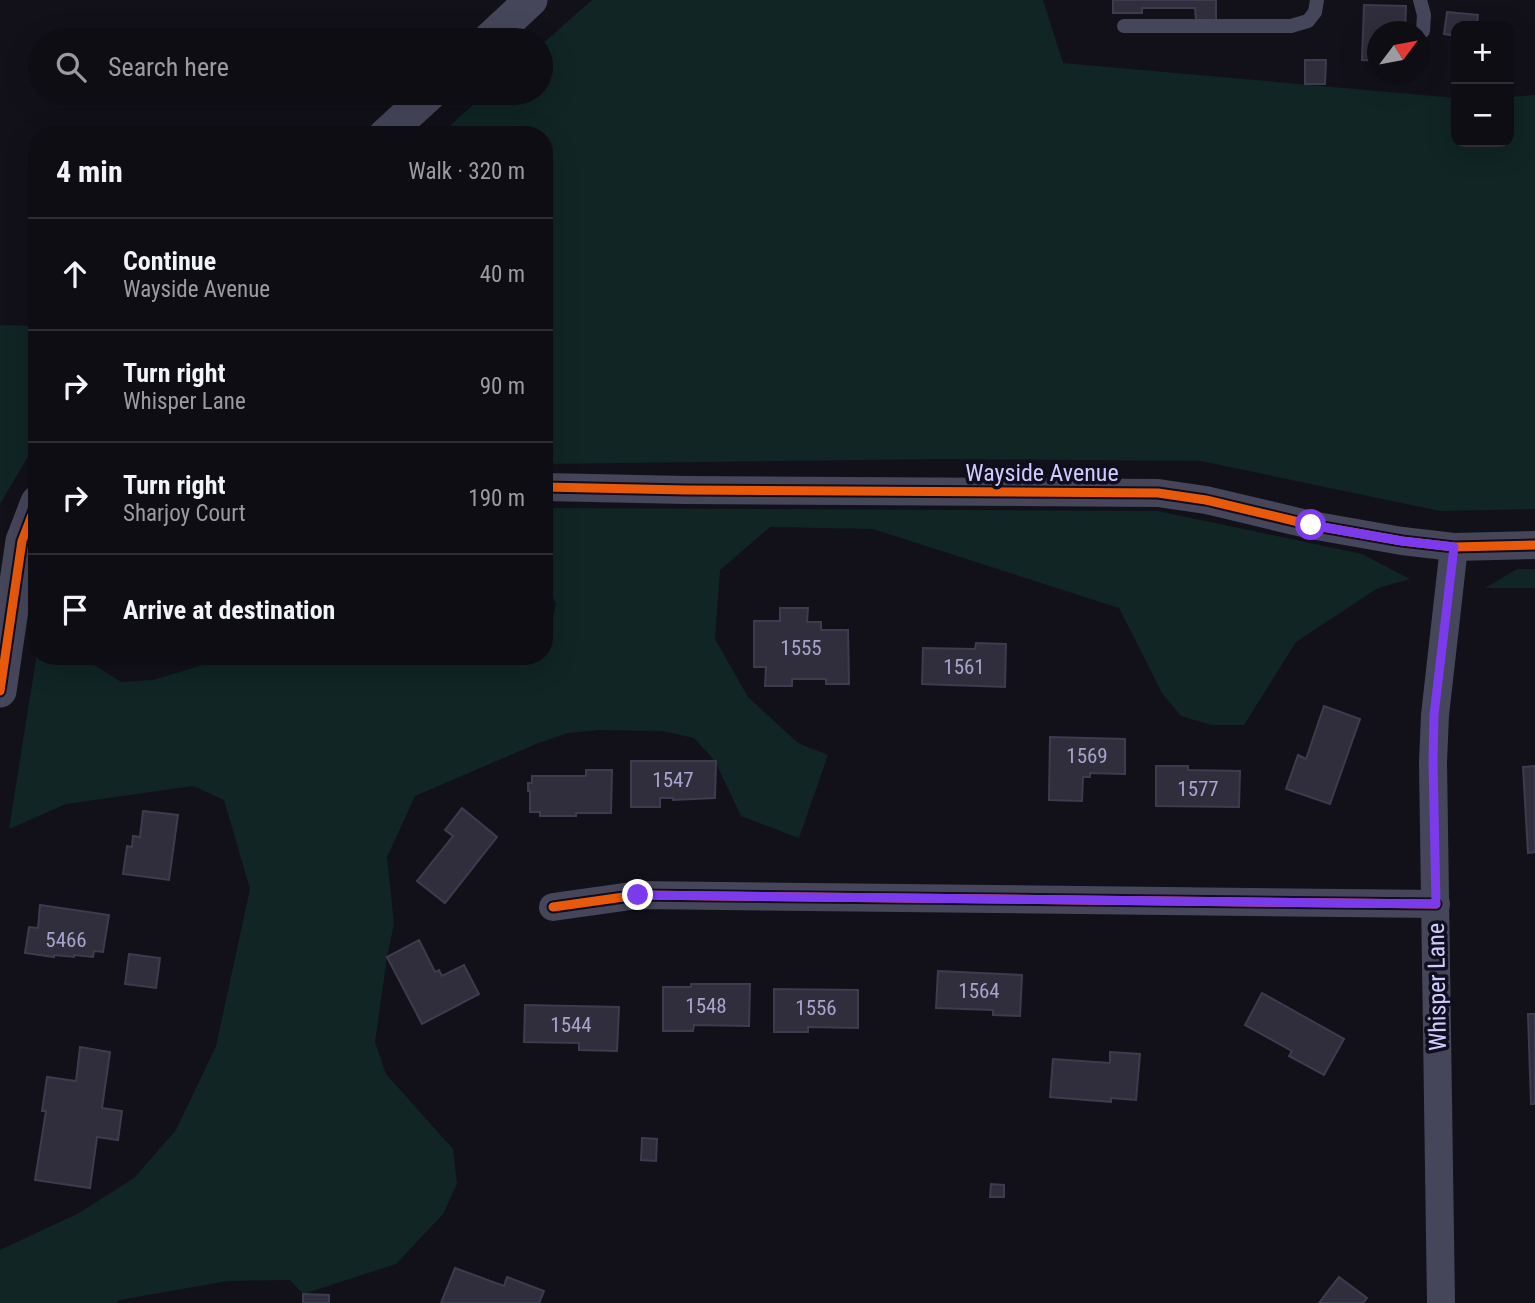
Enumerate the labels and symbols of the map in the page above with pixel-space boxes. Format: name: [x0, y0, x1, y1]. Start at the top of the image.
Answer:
north arrow: [1367, 21, 1430, 84]
street label: Wayside Avenue: [965, 459, 1119, 487]
route start: [1295, 509, 1326, 540]
house number: 1555: [780, 636, 822, 660]
house number: 1561: [943, 655, 985, 679]
house number: 1569: [1066, 744, 1108, 768]
house number: 1547: [652, 768, 694, 792]
house number: 1577: [1177, 777, 1219, 801]
route end: [622, 879, 653, 910]
street label: Whisper Lane: [1422, 923, 1452, 1051]
house number: 5466: [45, 928, 87, 952]
house number: 1564: [958, 979, 1000, 1003]
house number: 1548: [685, 994, 727, 1018]
house number: 1556: [795, 996, 837, 1020]
house number: 1544: [550, 1013, 592, 1037]

